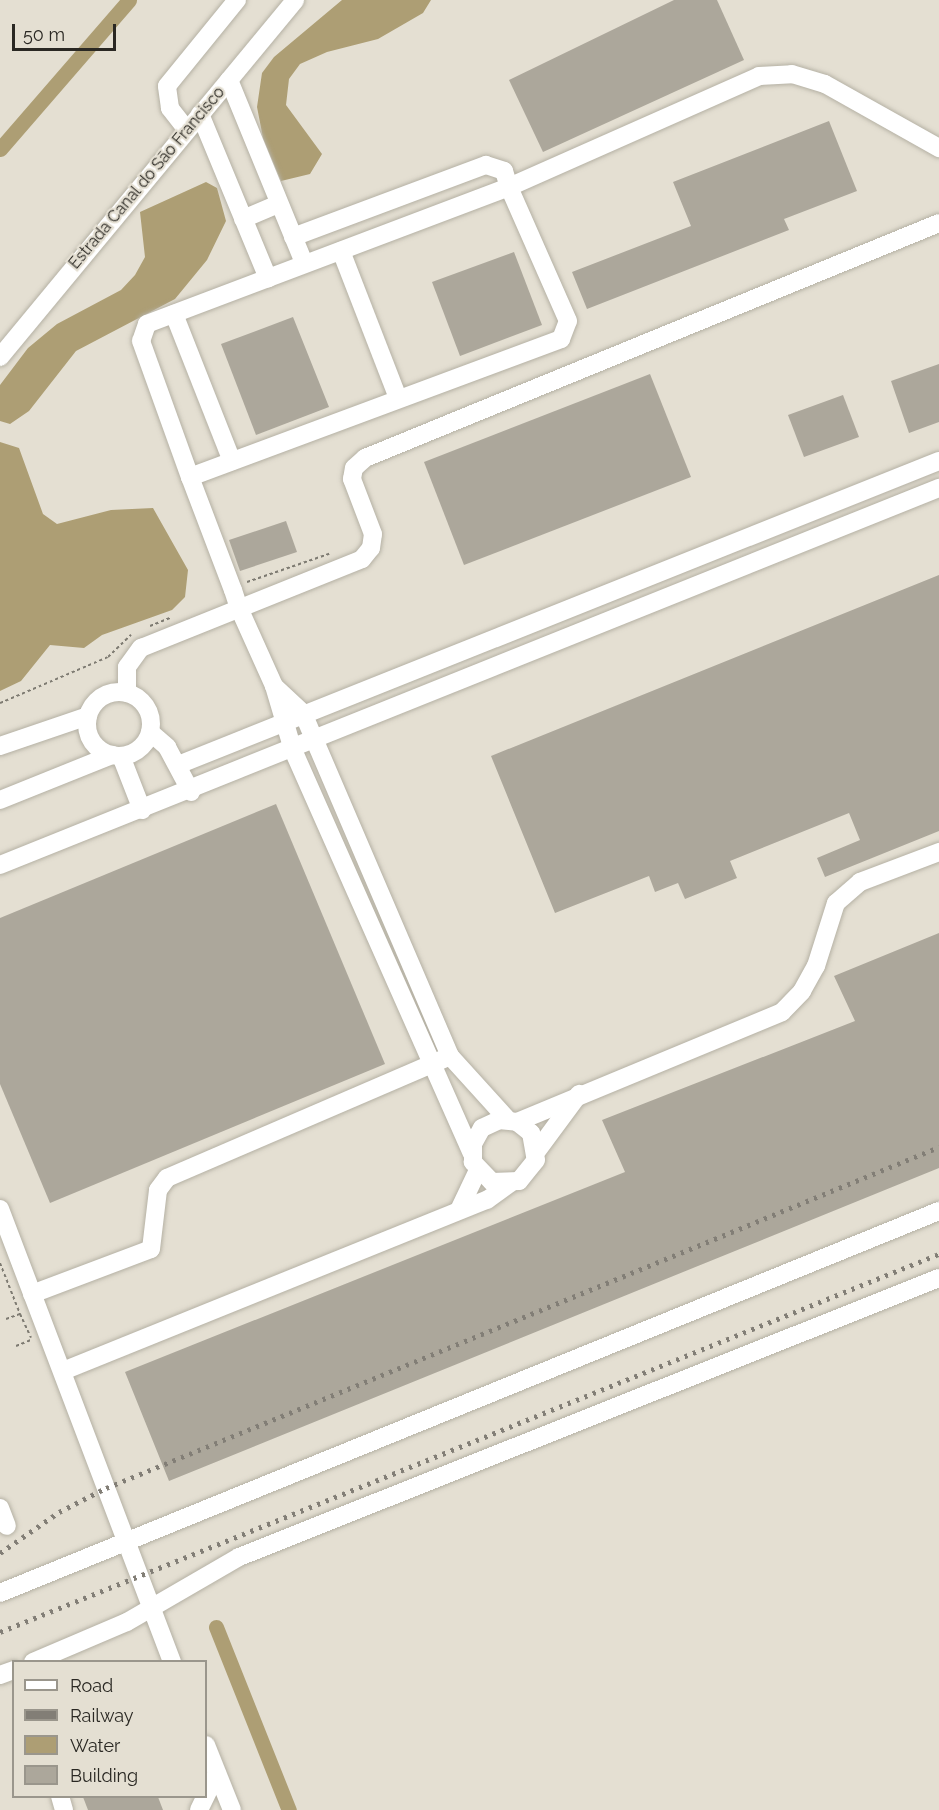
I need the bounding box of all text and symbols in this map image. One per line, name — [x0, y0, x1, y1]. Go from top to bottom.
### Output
scale bar — [15, 12, 118, 50]
text: 50 m — [23, 24, 65, 45]
street label: Estrada Canal do São Francisco — [65, 83, 229, 273]
legend — [12, 1660, 207, 1798]
text: Road — [70, 1675, 113, 1696]
text: Railway — [70, 1705, 134, 1726]
text: Water — [70, 1735, 120, 1756]
text: Building — [70, 1765, 138, 1786]

